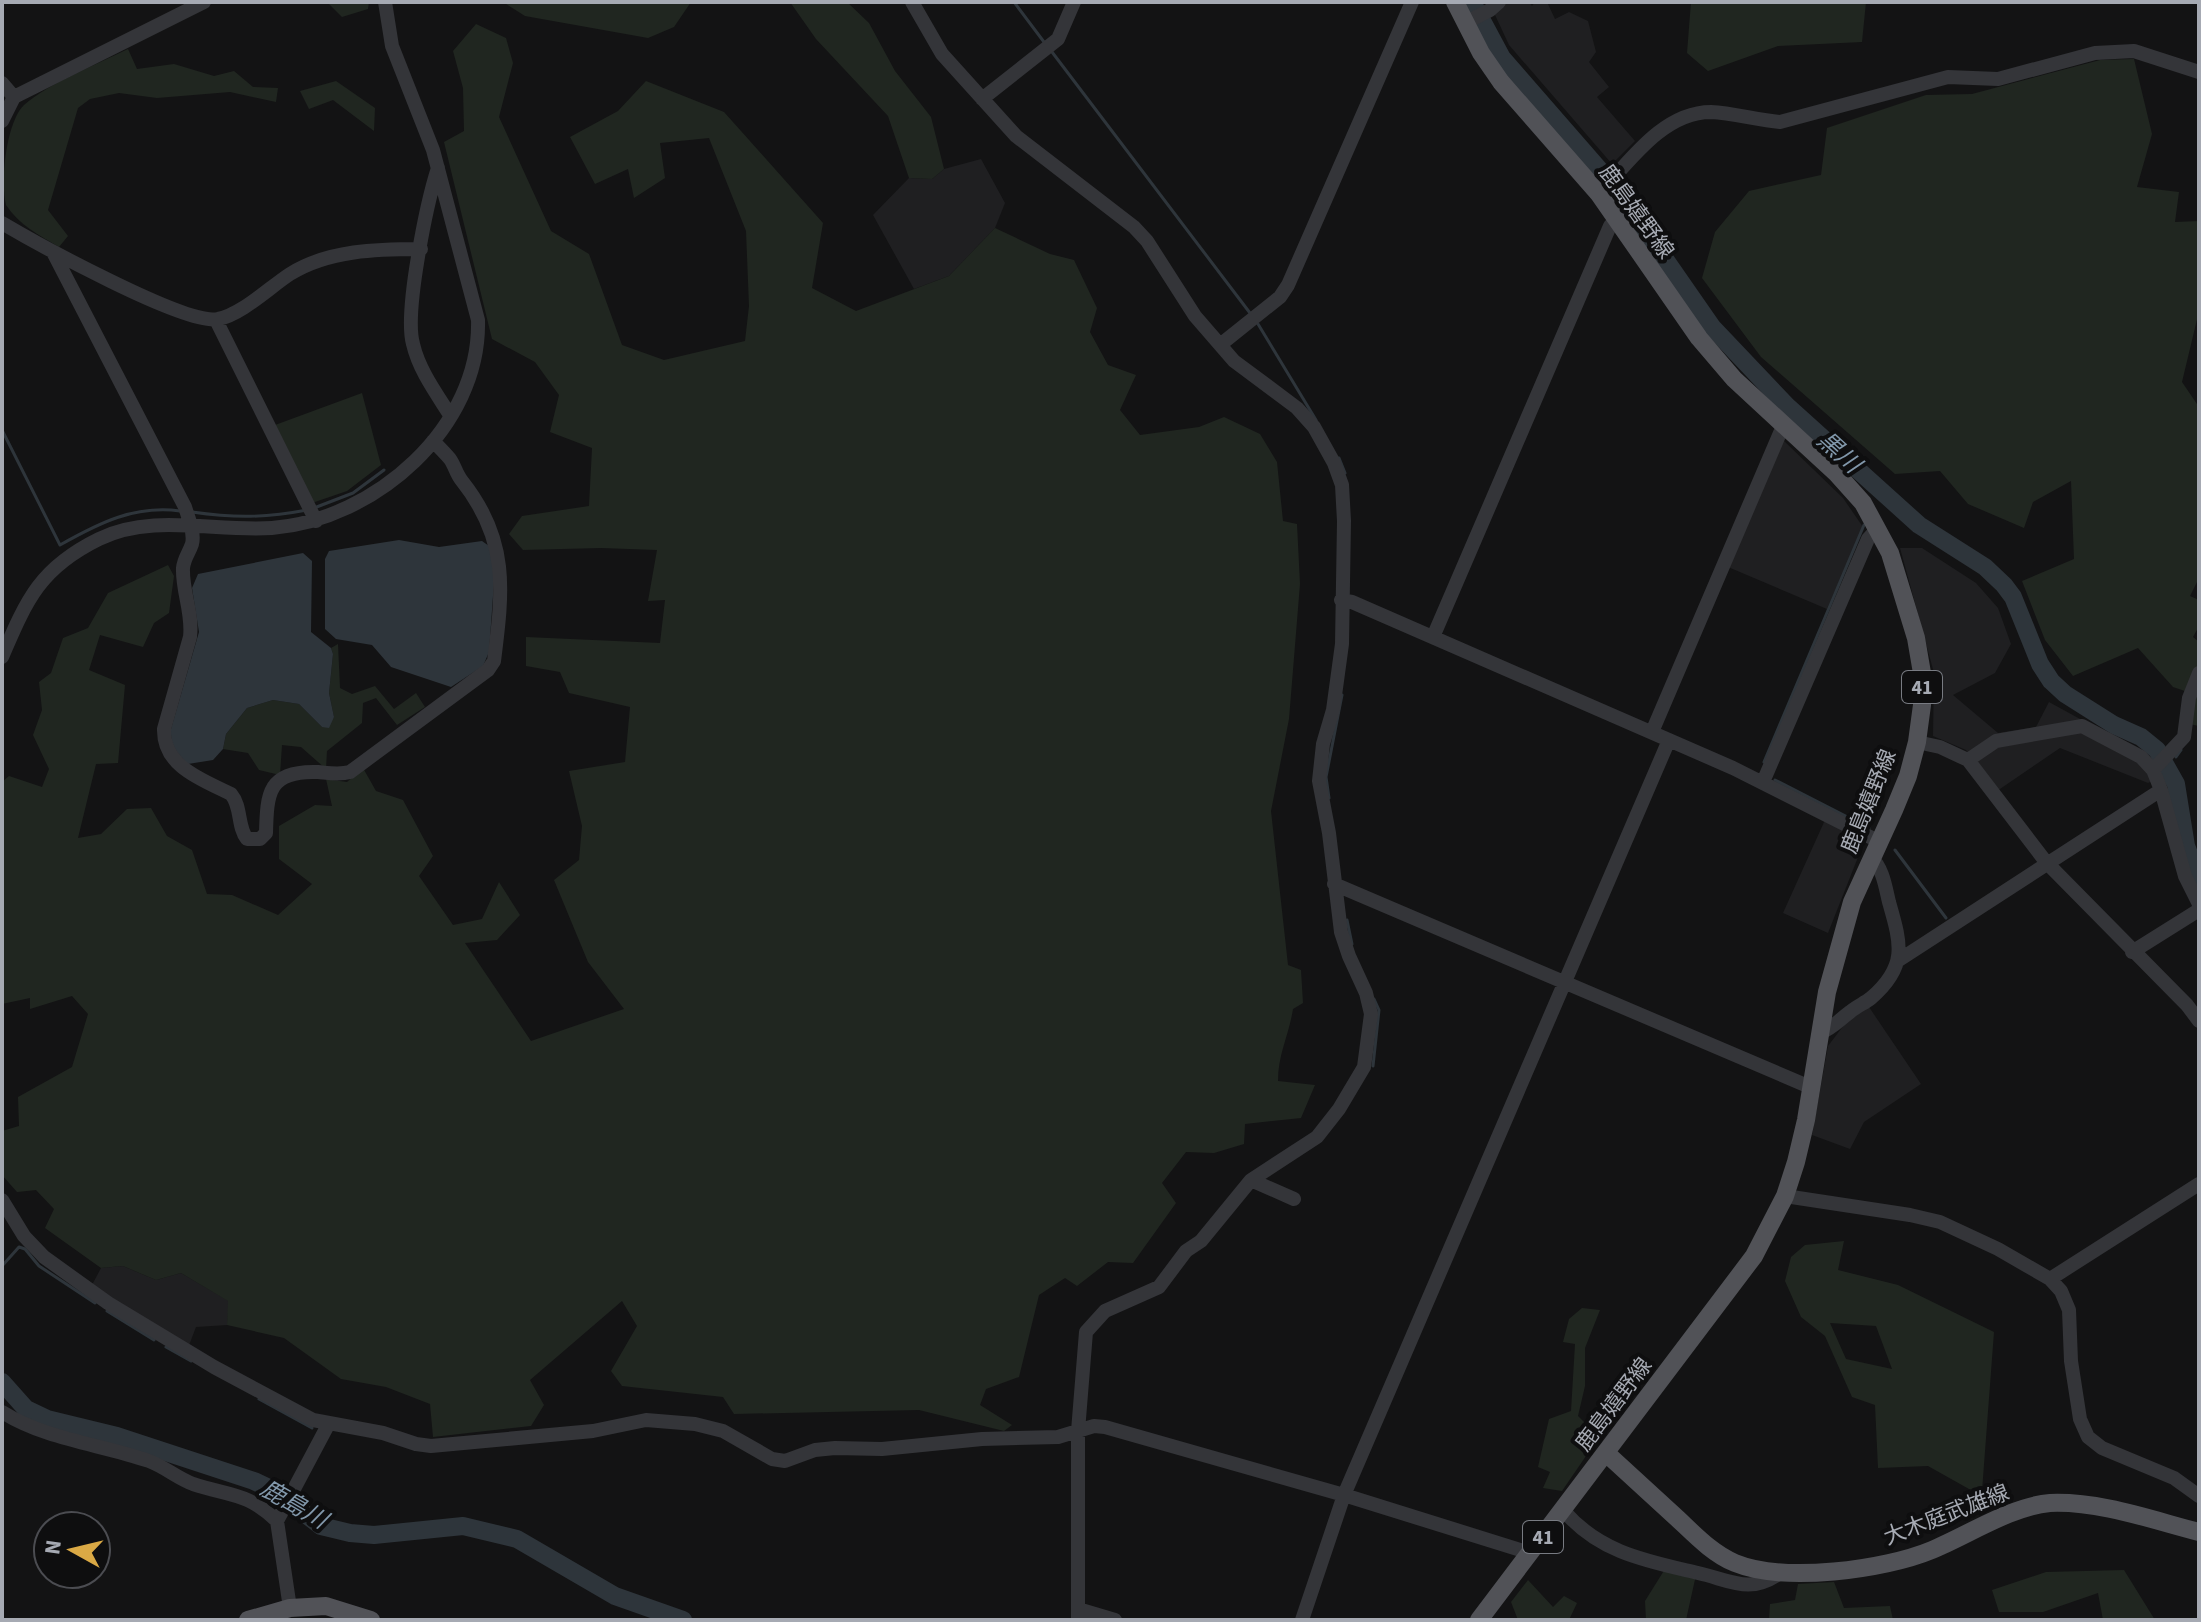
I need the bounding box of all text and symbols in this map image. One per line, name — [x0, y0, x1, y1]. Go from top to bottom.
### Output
street label: 鹿島嬉野線 — [1591, 158, 1681, 265]
water label: 黒川 — [1809, 423, 1870, 483]
road number: 41 — [1902, 671, 1942, 703]
street label: 鹿島嬉野線 — [1833, 744, 1904, 858]
street label: 鹿島嬉野線 — [1568, 1351, 1660, 1458]
water label: 鹿島川 — [254, 1471, 336, 1539]
street label: 大木庭武雄線 — [1879, 1476, 2014, 1554]
north arrow — [32, 1510, 112, 1590]
road number: 41 — [1523, 1521, 1563, 1553]
text: N — [36, 1538, 70, 1557]

